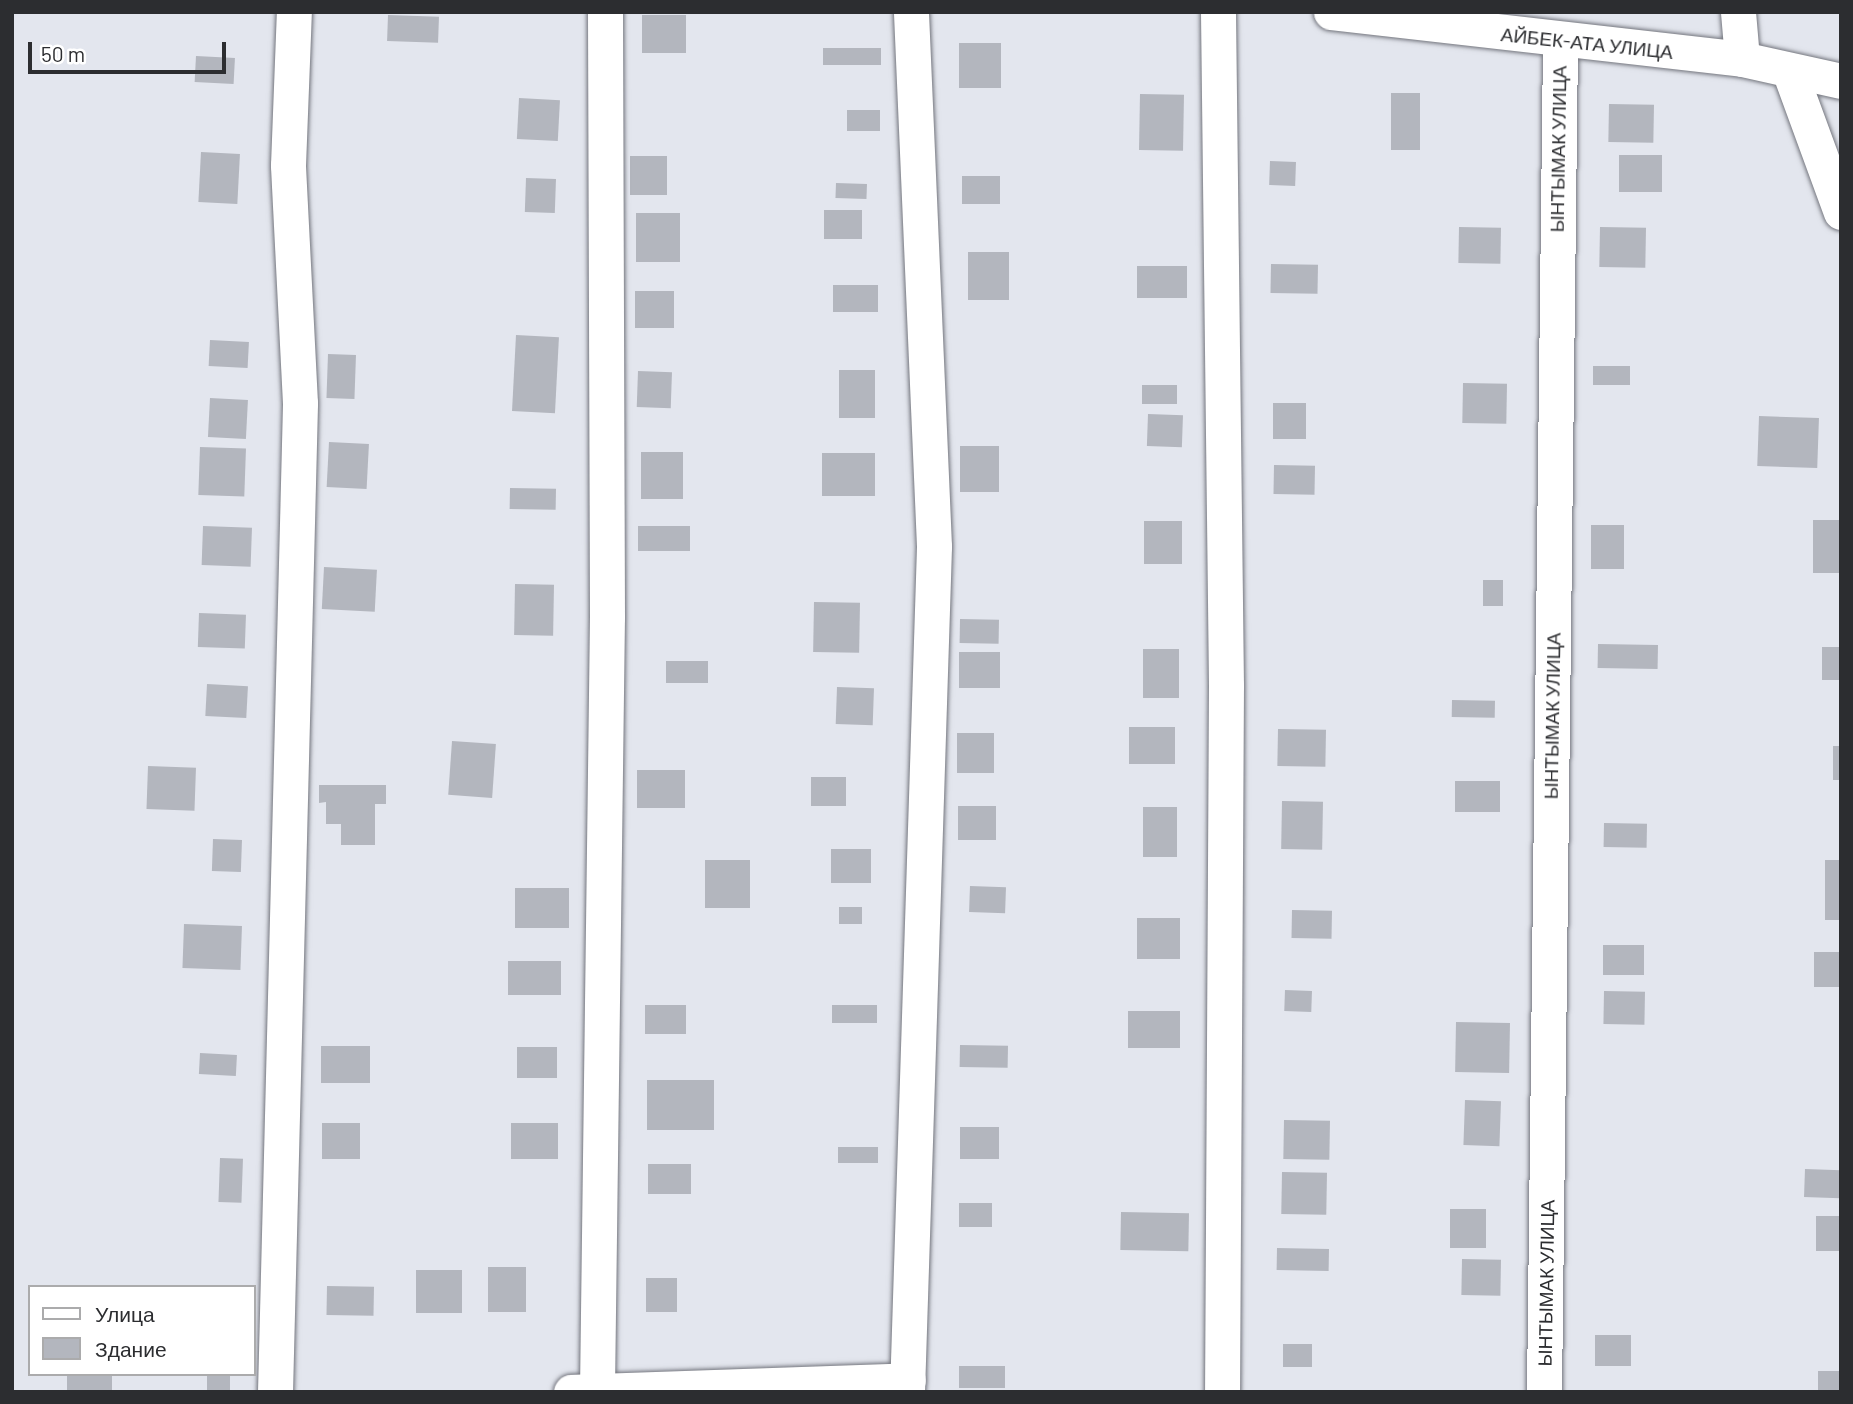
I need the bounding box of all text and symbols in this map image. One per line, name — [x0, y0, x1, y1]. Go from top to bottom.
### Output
street label: АЙБЕК-АТА УЛИЦА — [1500, 23, 1674, 63]
scale bar — [32, 28, 229, 72]
text: 50 m — [41, 41, 85, 66]
street label: ЫНТЫМАК УЛИЦА — [1545, 66, 1571, 232]
street label: ЫНТЫМАК УЛИЦА — [1539, 633, 1565, 799]
street label: ЫНТЫМАК УЛИЦА — [1533, 1200, 1559, 1366]
legend — [28, 1285, 256, 1376]
text: Улица — [95, 1301, 155, 1326]
text: Здание — [95, 1336, 167, 1361]

